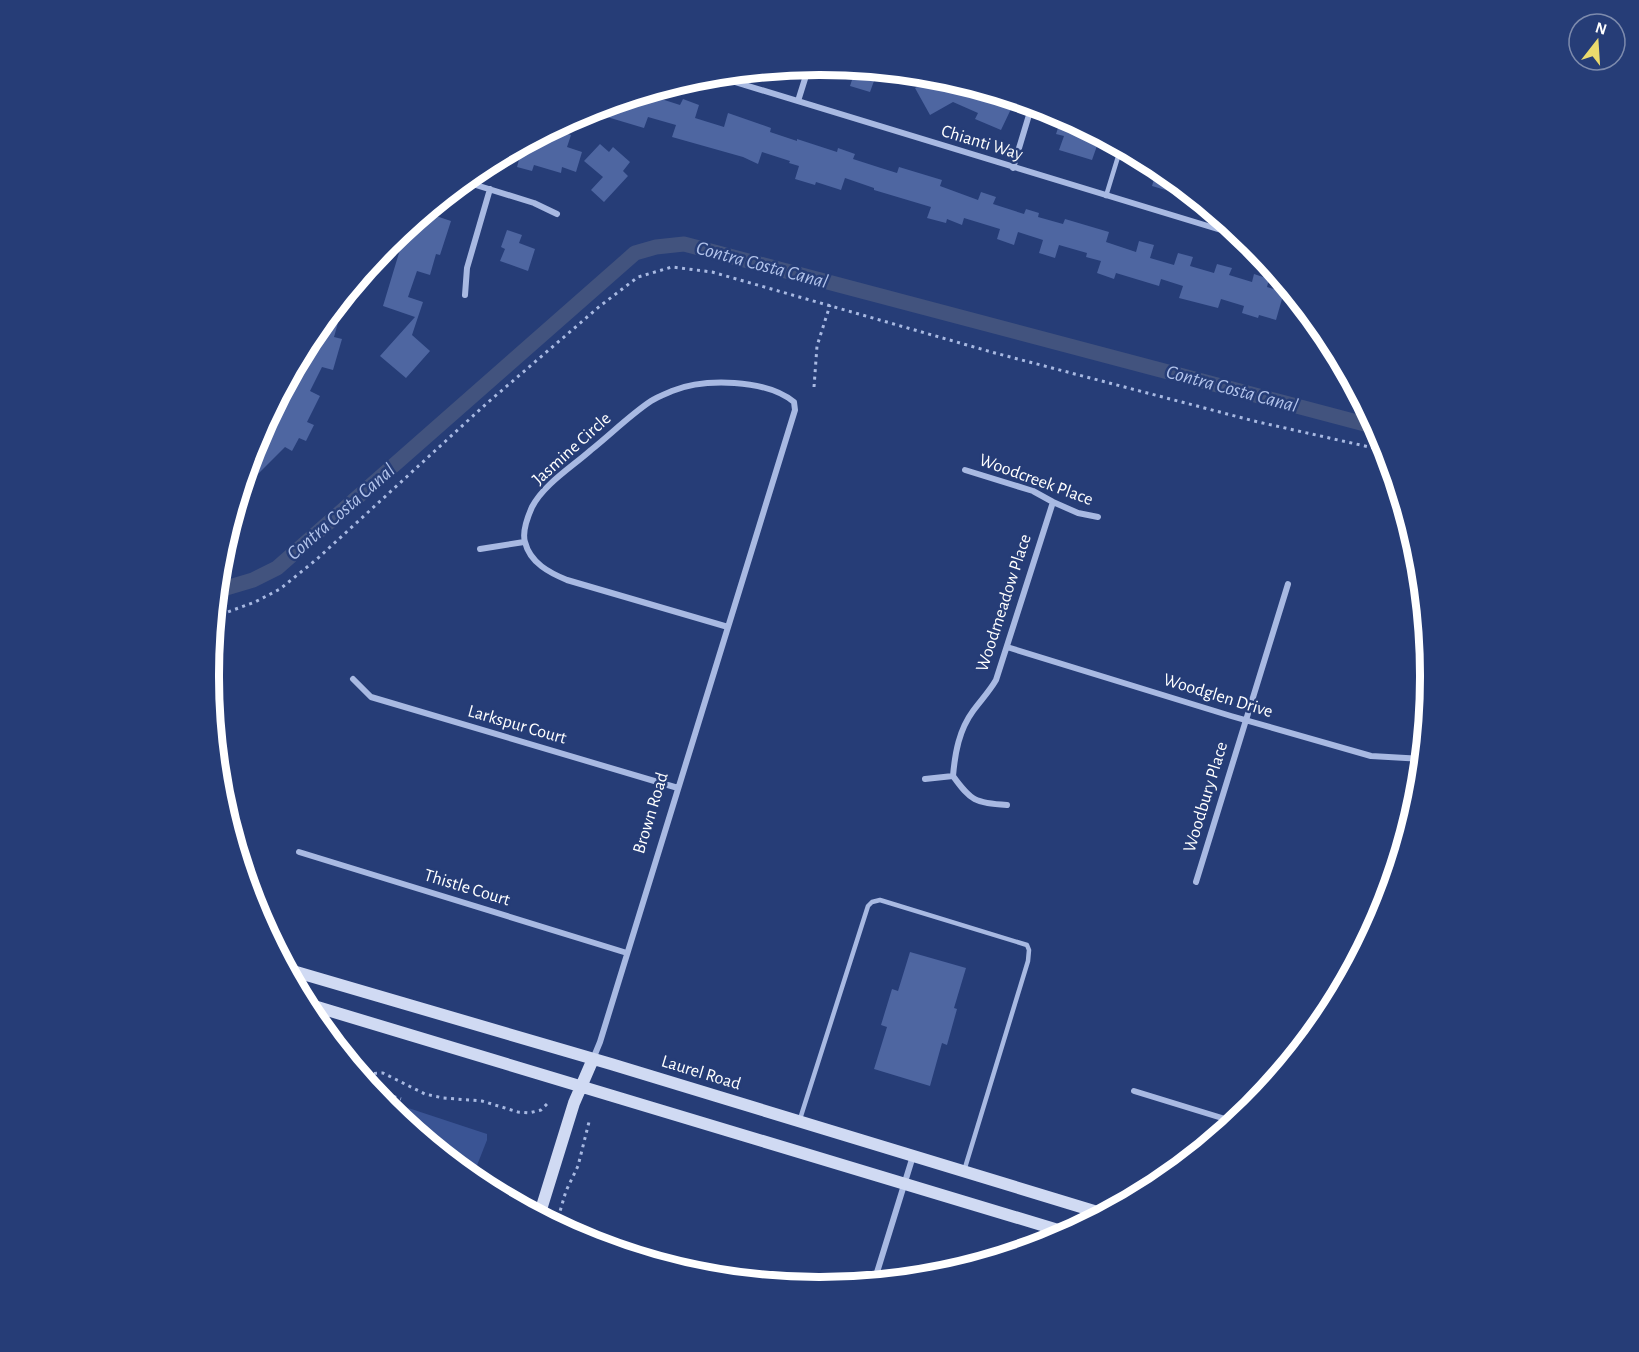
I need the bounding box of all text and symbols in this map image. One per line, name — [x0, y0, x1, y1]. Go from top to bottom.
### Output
north arrow — [1567, 12, 1627, 72]
text: N — [1593, 19, 1609, 38]
street label: Chianti Way — [939, 122, 1025, 164]
water label: Contra Costa Canal — [694, 238, 830, 292]
water label: Contra Costa Canal — [1164, 362, 1300, 416]
street label: Jasmine Circle — [529, 409, 615, 489]
street label: Woodcreek Place — [977, 451, 1095, 509]
water label: Contra Costa Canal — [283, 460, 399, 564]
street label: Woodmeadow Place — [973, 532, 1035, 674]
street label: Woodglen Drive — [1161, 671, 1275, 721]
street label: Larkspur Court — [466, 702, 569, 748]
street label: Woodbury Place — [1181, 740, 1231, 854]
street label: Brown Road — [630, 770, 672, 856]
street label: Thistle Court — [422, 866, 512, 910]
street label: Laurel Road — [659, 1052, 743, 1094]

